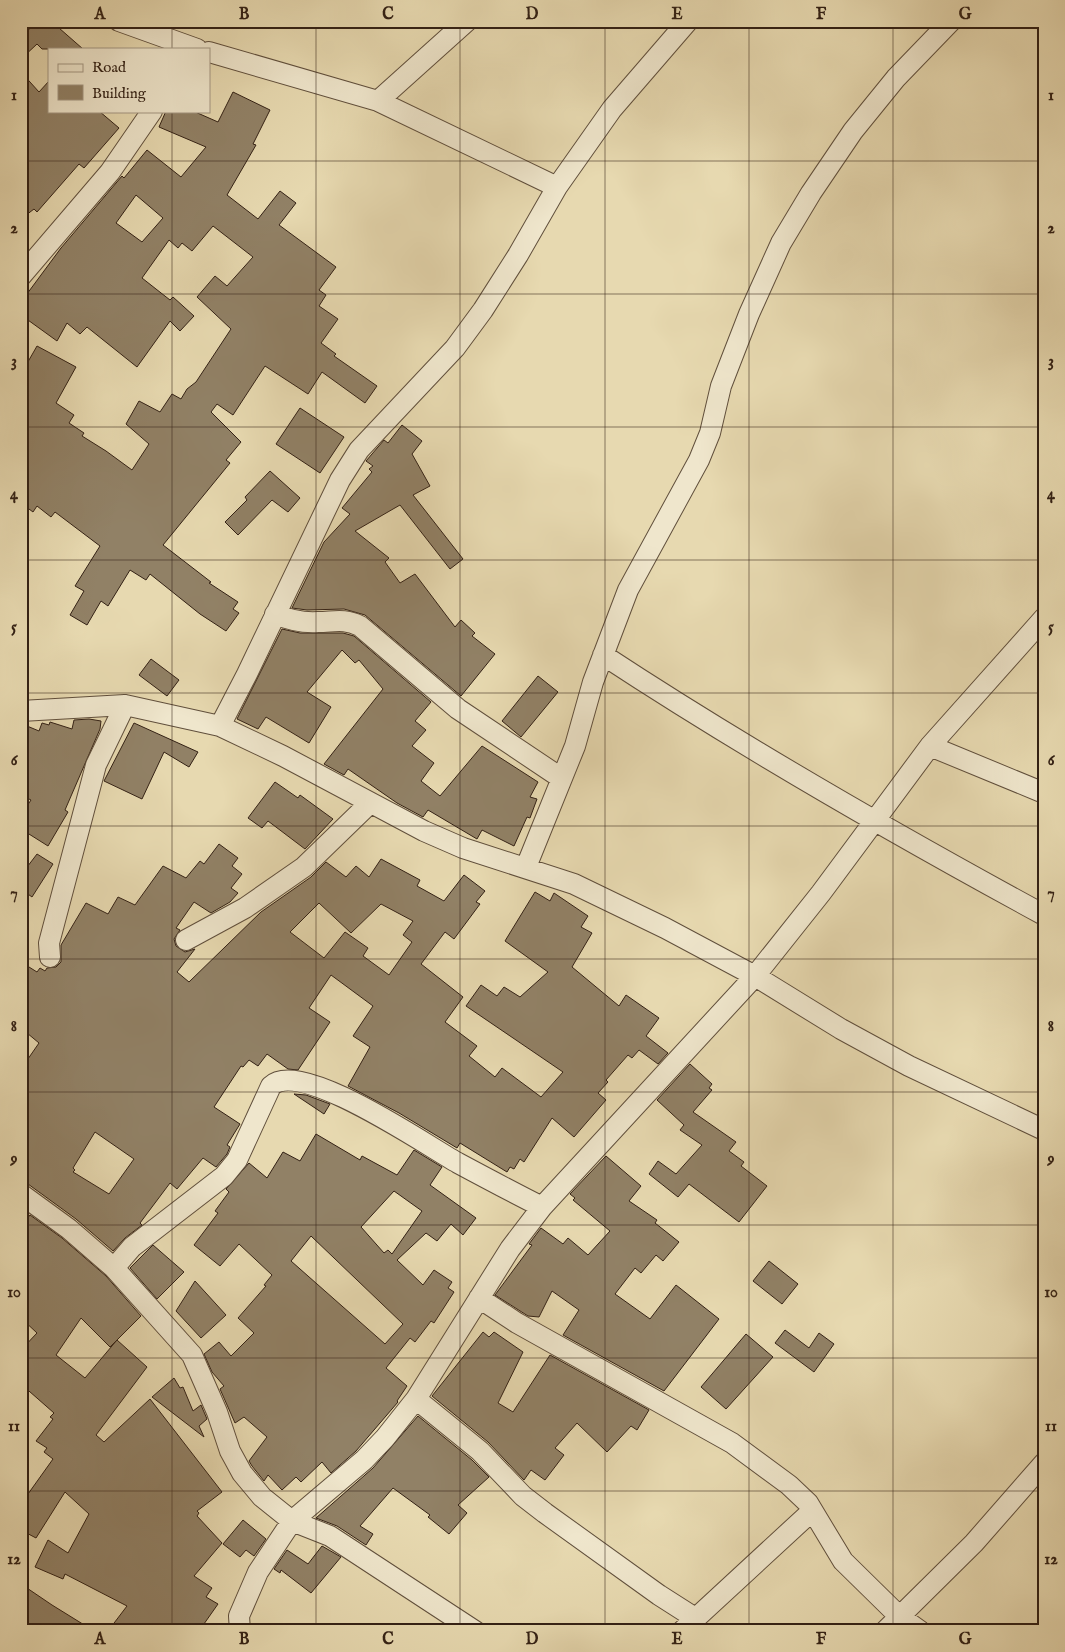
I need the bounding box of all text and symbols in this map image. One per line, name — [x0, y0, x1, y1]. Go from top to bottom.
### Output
text: A — [94, 5, 107, 25]
text: B — [239, 5, 250, 25]
text: C — [382, 5, 394, 25]
text: D — [526, 5, 539, 25]
text: E — [671, 5, 683, 25]
text: F — [816, 5, 827, 25]
text: G — [959, 5, 972, 25]
legend — [48, 48, 210, 112]
text: Road — [92, 58, 127, 77]
text: Building — [92, 84, 147, 103]
text: 1 — [11, 86, 17, 106]
text: 1 — [1048, 86, 1054, 106]
text: 2 — [10, 219, 18, 239]
text: 2 — [1047, 219, 1055, 239]
text: 3 — [11, 352, 17, 372]
text: 3 — [1048, 352, 1054, 372]
text: 4 — [10, 485, 19, 505]
text: 4 — [1047, 485, 1056, 505]
text: 5 — [11, 618, 17, 638]
text: 5 — [1048, 618, 1054, 638]
text: 6 — [11, 751, 19, 771]
text: 6 — [1048, 751, 1056, 771]
text: 7 — [10, 884, 18, 904]
text: 7 — [1047, 884, 1055, 904]
text: 8 — [11, 1017, 17, 1037]
text: 8 — [1048, 1017, 1054, 1037]
text: 9 — [10, 1150, 18, 1170]
text: 9 — [1047, 1150, 1055, 1170]
text: 10 — [7, 1283, 21, 1303]
text: 10 — [1044, 1283, 1058, 1303]
text: 11 — [8, 1417, 20, 1437]
text: 11 — [1045, 1417, 1057, 1437]
text: 12 — [7, 1550, 21, 1570]
text: 12 — [1044, 1550, 1058, 1570]
text: A — [94, 1630, 107, 1650]
text: B — [239, 1630, 250, 1650]
text: C — [382, 1630, 394, 1650]
text: D — [526, 1630, 539, 1650]
text: E — [671, 1630, 683, 1650]
text: F — [816, 1630, 827, 1650]
text: G — [959, 1630, 972, 1650]

